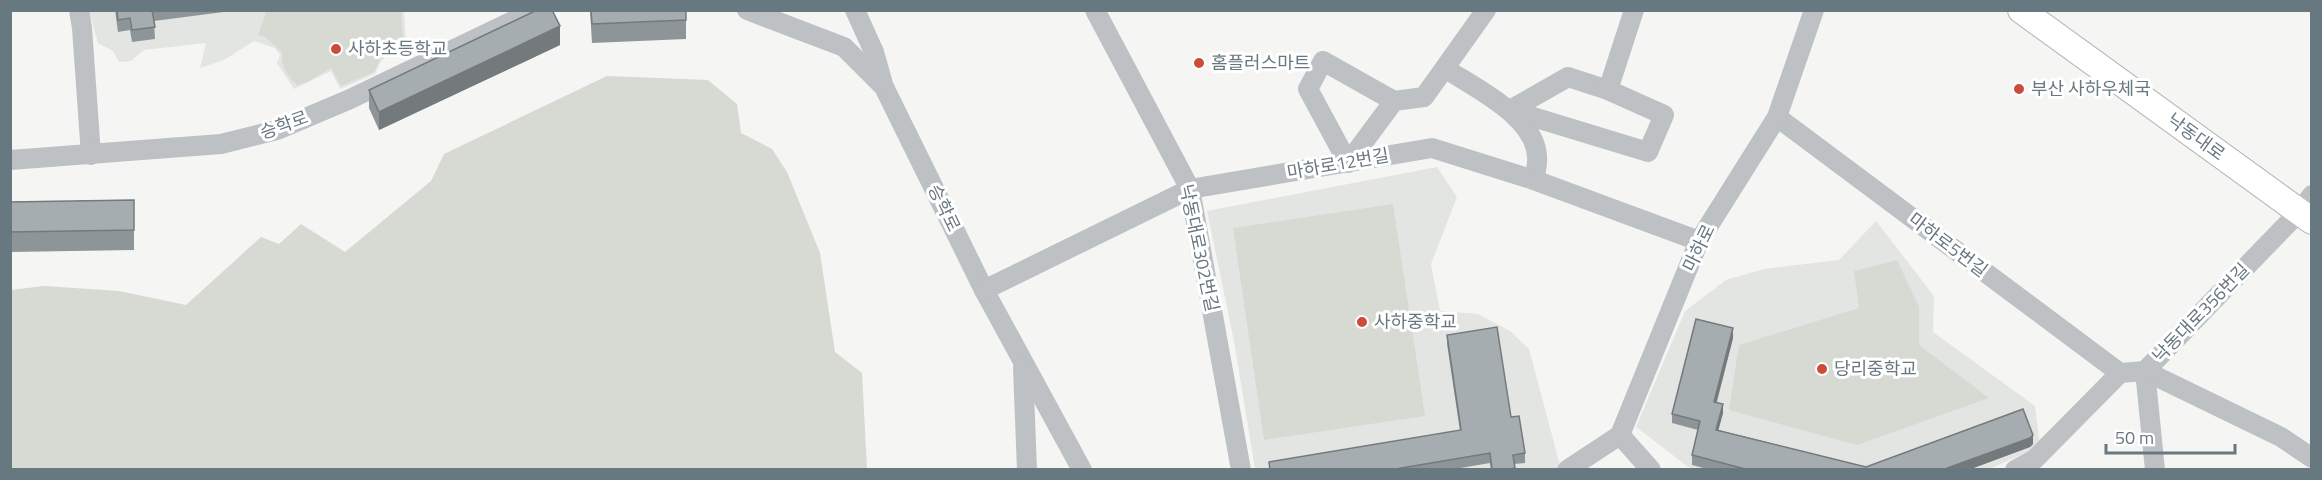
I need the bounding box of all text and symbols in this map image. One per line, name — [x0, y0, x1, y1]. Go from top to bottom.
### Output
place label: 사하초등학교 — [348, 35, 447, 62]
marker: 사하초등학교 — [329, 42, 343, 56]
place label: 홈플러스마트 — [1211, 49, 1310, 76]
marker: 홈플러스마트 — [1192, 56, 1206, 70]
place label: 부산 사하우체국 — [2031, 75, 2151, 102]
marker: 부산 사하우체국 — [2012, 82, 2026, 96]
street label: 승학로 — [256, 103, 312, 146]
street label: 낙동대로 — [2162, 106, 2231, 167]
street label: 마하로12번길 — [1285, 141, 1391, 186]
street label: 승학로 — [921, 180, 967, 236]
street label: 낙동대로302번길 — [1173, 182, 1226, 314]
street label: 마하로5번길 — [1903, 206, 1994, 283]
street label: 마하로 — [1676, 220, 1722, 276]
street label: 낙동대로356번길 — [2146, 257, 2255, 369]
place label: 사하중학교 — [1374, 308, 1457, 335]
marker: 사하중학교 — [1355, 315, 1369, 329]
place label: 당리중학교 — [1834, 355, 1917, 382]
marker: 당리중학교 — [1815, 362, 1829, 376]
scale bar — [2106, 417, 2235, 455]
text: 50 m — [2115, 424, 2154, 451]

